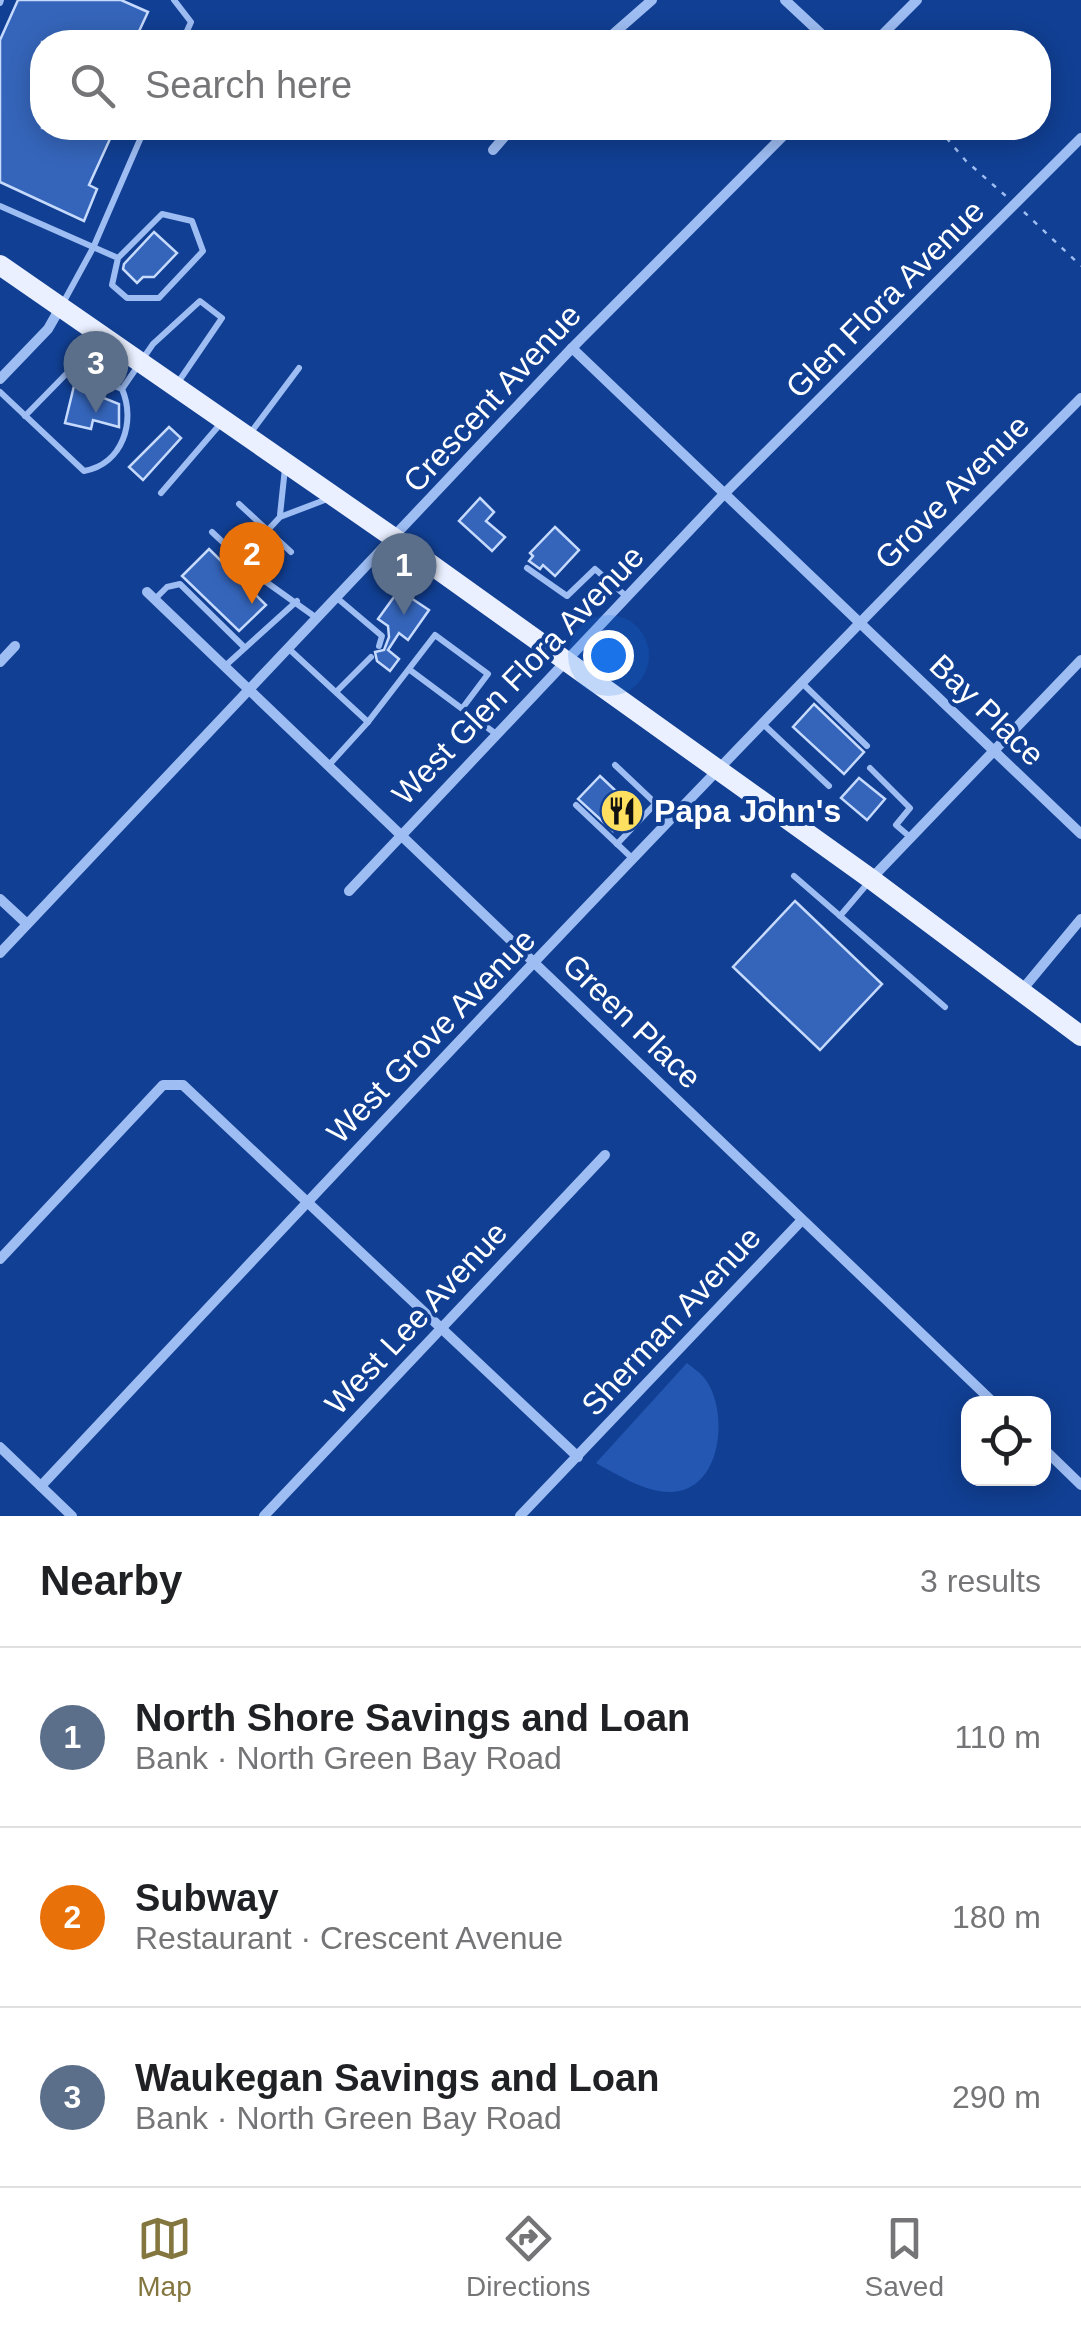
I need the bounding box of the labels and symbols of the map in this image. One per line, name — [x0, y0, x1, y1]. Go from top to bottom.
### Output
street label: Glen Flora Avenue — [779, 193, 991, 405]
street label: Crescent Avenue — [396, 297, 588, 499]
pin: 3 — [64, 330, 128, 413]
street label: Grove Avenue — [868, 408, 1036, 576]
pin: 2 — [220, 522, 284, 604]
pin: 1 — [372, 532, 436, 615]
street label: West Glen Flora Avenue — [385, 538, 651, 812]
your location — [583, 630, 634, 681]
street label: Bay Place — [923, 647, 1051, 773]
restaurant icon: Papa John's — [599, 788, 645, 834]
place label: Papa John's — [654, 793, 841, 829]
street label: West Grove Avenue — [320, 922, 542, 1150]
street label: Green Place — [556, 946, 708, 1096]
street label: West Lee Avenue — [318, 1214, 514, 1422]
street label: Sherman Avenue — [574, 1219, 768, 1423]

